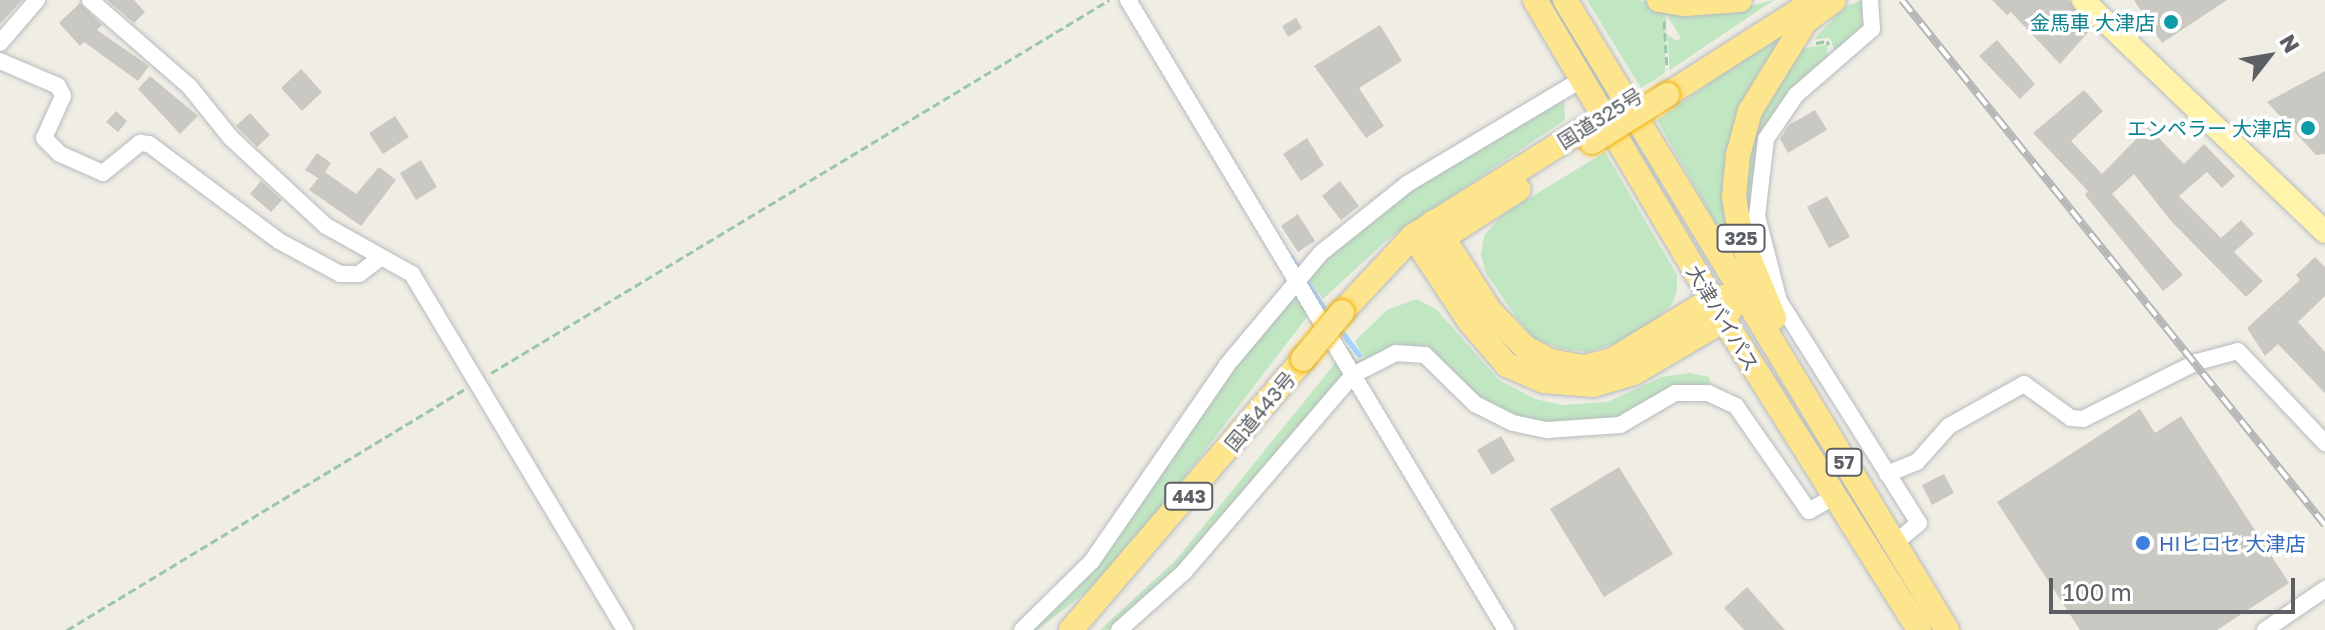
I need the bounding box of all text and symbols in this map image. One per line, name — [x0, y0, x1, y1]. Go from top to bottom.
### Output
place label: 金馬車 大津店 — [2030, 10, 2155, 34]
marker: 金馬車 大津店 — [2162, 13, 2180, 31]
north arrow — [2229, 16, 2309, 96]
text: N — [2274, 29, 2306, 57]
street label: 国道325号 — [1553, 83, 1647, 153]
place label: エンペラー 大津店 — [2127, 116, 2292, 140]
marker: エンペラー 大津店 — [2299, 119, 2317, 137]
road number: 325 — [1715, 224, 1767, 252]
street label: 大津バイパス — [1682, 260, 1764, 376]
street label: 国道443号 — [1220, 366, 1300, 456]
road number: 57 — [1824, 448, 1864, 476]
road number: 443 — [1163, 482, 1215, 510]
place label: HIヒロセ 大津店 — [2159, 531, 2305, 555]
marker: HIヒロセ 大津店 — [2134, 534, 2152, 552]
scale bar — [2053, 562, 2299, 612]
text: 100 m — [2063, 577, 2132, 606]

